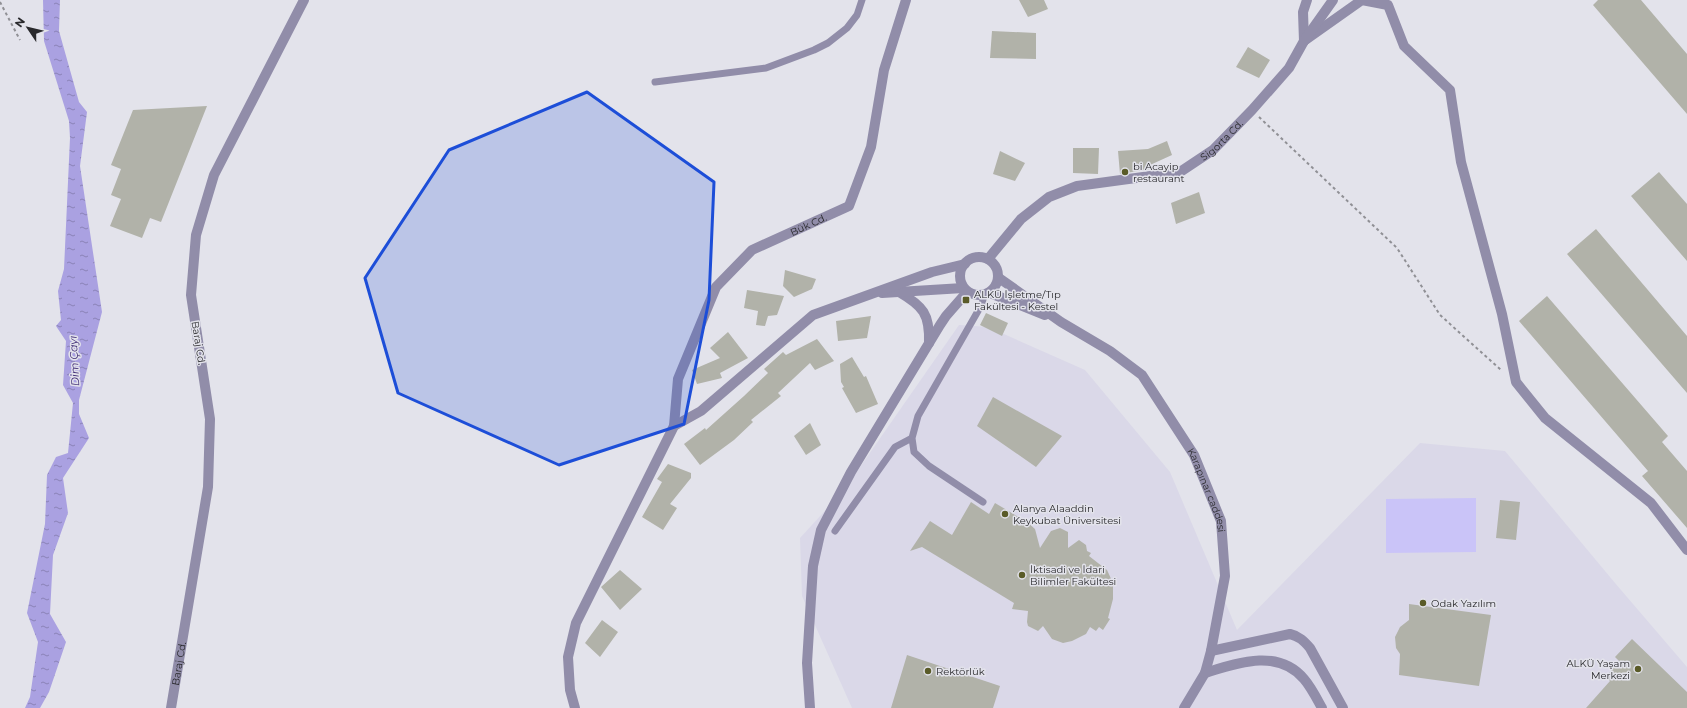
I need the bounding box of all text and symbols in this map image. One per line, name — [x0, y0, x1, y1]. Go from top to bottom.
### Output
north arrow — [8, 8, 48, 48]
text: N — [12, 15, 28, 30]
street label: Sigorta Cd. — [1198, 117, 1246, 164]
place label: bi Acayip restaurant — [1133, 160, 1185, 185]
marker: bi Acayip restaurant — [1120, 167, 1130, 177]
street label: Bük Cd. — [788, 211, 829, 239]
place label: ALKÜ İşletme/Tıp Fakültesi - Kestel — [974, 288, 1061, 313]
marker: ALKÜ İşletme/Tıp Fakültesi - Kestel — [961, 295, 971, 305]
street label: Baraj Cd. — [189, 320, 208, 366]
water label: Dim Çayı — [66, 335, 82, 387]
street label: Karapınar caddesi — [1184, 446, 1228, 533]
place label: Alanya Alaaddin Keykubat Üniversitesi — [1013, 502, 1121, 527]
marker: Alanya Alaaddin Keykubat Üniversitesi — [1000, 509, 1010, 519]
place label: İktisadi ve İdari Bilimler Fakültesi — [1030, 563, 1116, 588]
marker: İktisadi ve İdari Bilimler Fakültesi — [1017, 570, 1027, 580]
place label: Odak Yazılım — [1431, 597, 1496, 610]
marker: Odak Yazılım — [1418, 598, 1428, 608]
street label: Baraj Cd. — [169, 641, 189, 687]
place label: ALKÜ Yaşam Merkezi — [1566, 657, 1630, 682]
marker: ALKÜ Yaşam Merkezi — [1633, 664, 1643, 674]
place label: Rektörlük — [936, 665, 985, 678]
marker: Rektörlük — [923, 666, 933, 676]

